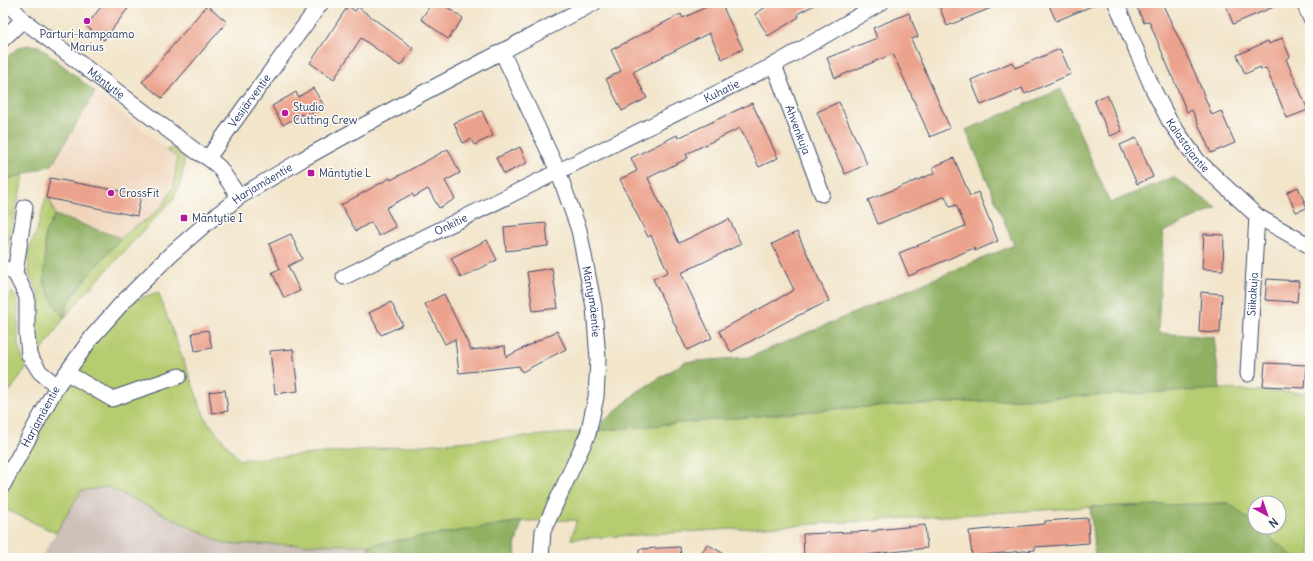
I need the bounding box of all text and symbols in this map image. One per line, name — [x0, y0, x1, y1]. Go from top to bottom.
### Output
marker: Parturi-kampaamo Marius — [82, 16, 92, 26]
place label: Parturi-kampaamo Marius — [40, 27, 134, 54]
street label: Mäntytie — [85, 64, 128, 102]
street label: Vesijärventie — [225, 71, 274, 130]
street label: Kuhatie — [702, 76, 742, 105]
place label: Studio Cutting Crew — [293, 100, 358, 127]
street label: Ahvenkuja — [782, 103, 814, 156]
marker: Studio Cutting Crew — [280, 108, 290, 118]
street label: Kalastajantie — [1163, 116, 1212, 175]
street label: Harjamäentie — [229, 160, 295, 207]
place label: Mäntytie L — [319, 166, 371, 180]
marker: Mäntytie L — [306, 168, 316, 178]
place label: CrossFit — [119, 186, 159, 200]
marker: CrossFit — [106, 188, 116, 198]
street label: Onkitie — [432, 210, 470, 238]
place label: Mäntytie I — [192, 211, 243, 225]
marker: Mäntytie I — [179, 213, 189, 223]
street label: Mäntymäentie — [579, 265, 603, 338]
street label: Siikakuja — [1244, 272, 1261, 316]
street label: Harjamäentie — [18, 383, 63, 450]
north arrow — [1247, 495, 1287, 535]
text: N — [1266, 515, 1281, 530]

